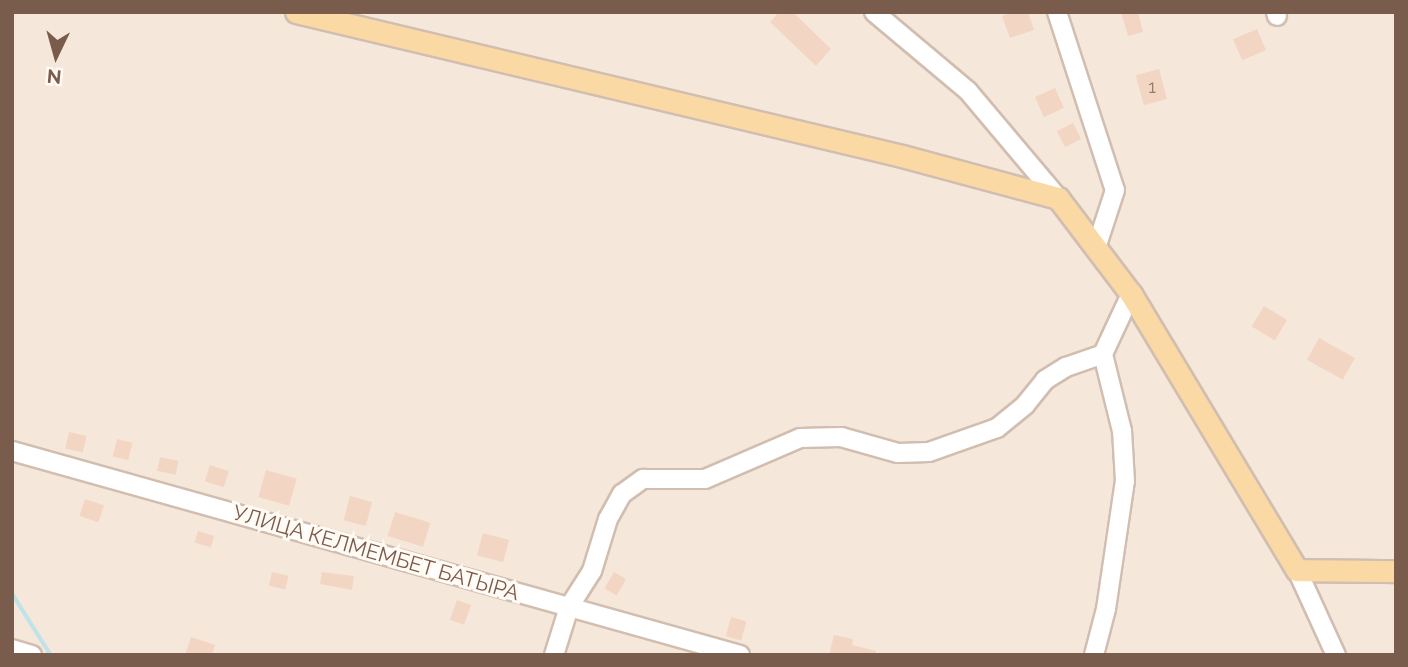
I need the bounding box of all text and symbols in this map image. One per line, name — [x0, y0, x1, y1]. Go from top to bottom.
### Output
north arrow — [21, 21, 91, 91]
text: N — [46, 65, 62, 89]
house number: 1 — [1148, 76, 1156, 98]
street label: УЛИЦА КЕЛМЕМБЕТ БАТЫРА — [229, 500, 523, 606]

